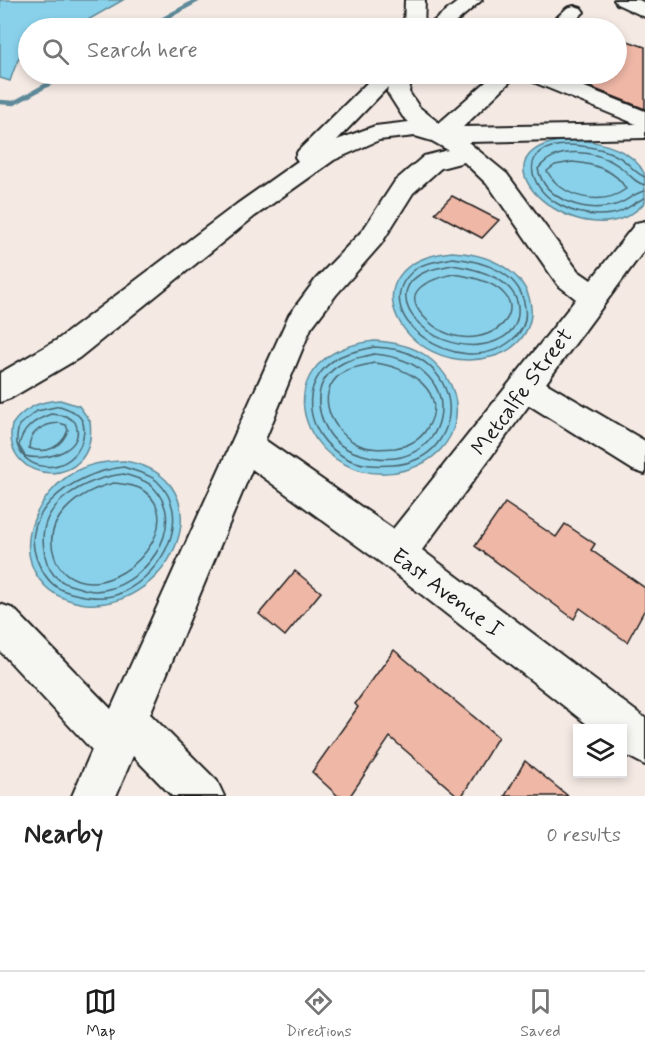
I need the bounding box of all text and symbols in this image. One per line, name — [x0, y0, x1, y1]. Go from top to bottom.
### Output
search box — [18, 18, 627, 84]
icon: search — [39, 35, 72, 68]
text: Search here — [87, 37, 198, 65]
street label: Metcalfe Street — [466, 323, 580, 462]
street label: East Avenue I — [386, 543, 508, 645]
map controls — [573, 724, 627, 778]
button: layers — [573, 724, 627, 778]
text: Nearby — [24, 818, 103, 852]
text: 0 results — [547, 822, 621, 849]
tab: Map — [84, 985, 117, 1042]
tab: Directions — [286, 985, 352, 1042]
tab: Saved — [520, 985, 561, 1042]

